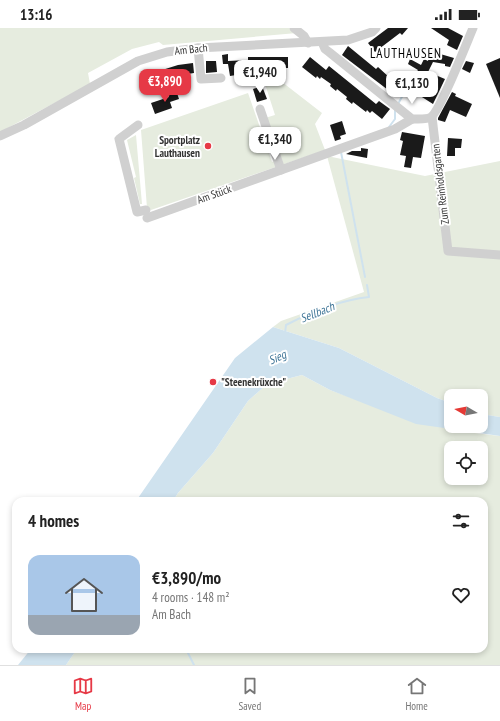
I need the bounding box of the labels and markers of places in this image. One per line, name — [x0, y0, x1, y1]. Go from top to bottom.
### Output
pin: €1,940 — [227, 60, 293, 94]
pin: €3,890 — [132, 69, 198, 103]
pin: €1,130 — [379, 71, 445, 105]
pin: €1,340 — [242, 127, 308, 161]
place label: Sportplatz Lauthausen — [155, 133, 200, 160]
marker: Sportplatz Lauthausen — [203, 141, 213, 151]
place label: "Steenekrüxche" — [221, 375, 286, 389]
marker: "Steenekrüxche" — [208, 377, 218, 387]

